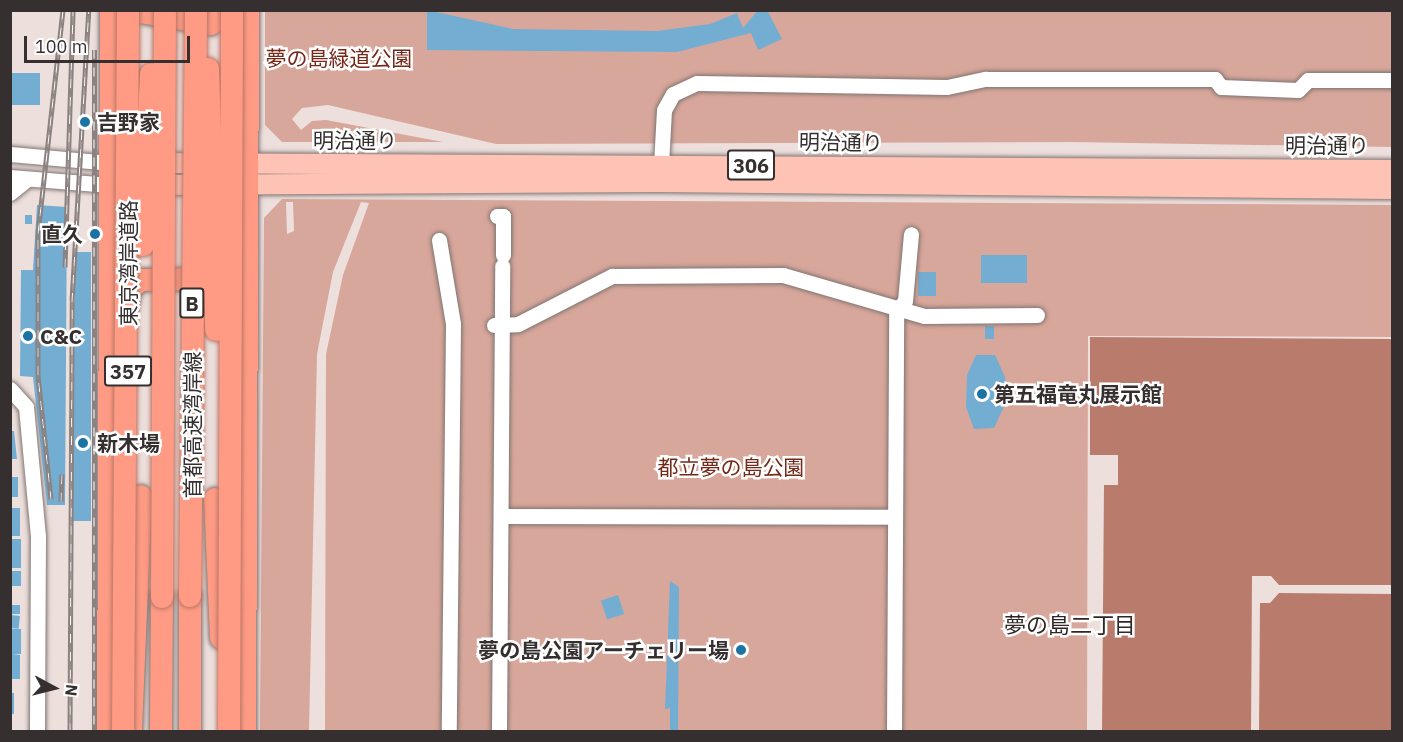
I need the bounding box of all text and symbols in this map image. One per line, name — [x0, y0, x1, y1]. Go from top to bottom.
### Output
scale bar — [27, 24, 194, 62]
text: 100 m — [35, 35, 87, 58]
park label: 夢の島緑道公園 — [266, 45, 412, 71]
place label: 吉野家 — [97, 109, 160, 135]
marker: 吉野家 — [78, 115, 92, 129]
street label: 明治通り — [313, 127, 397, 153]
street label: 明治通り — [799, 129, 883, 155]
street label: 明治通り — [1285, 132, 1369, 158]
road number: 306 — [727, 148, 775, 182]
street label: 東京湾岸道路 — [115, 200, 141, 326]
place label: 直久 — [41, 221, 83, 247]
marker: 直久 — [88, 227, 102, 241]
road number: B — [178, 286, 206, 320]
place label: C&C — [40, 323, 82, 349]
marker: C&C — [21, 329, 35, 343]
street label: 首都高速湾岸線 — [179, 352, 205, 498]
road number: 357 — [104, 354, 152, 388]
place label: 第五福竜丸展示館 — [994, 381, 1162, 407]
marker: 第五福竜丸展示館 — [975, 387, 989, 401]
place label: 新木場 — [97, 430, 160, 456]
marker: 新木場 — [74, 434, 92, 452]
park label: 都立夢の島公園 — [658, 454, 804, 480]
district label: 夢の島二丁目 — [1004, 612, 1136, 638]
place label: 夢の島公園アーチェリー場 — [478, 637, 729, 663]
marker: 夢の島公園アーチェリー場 — [734, 643, 748, 657]
north arrow — [24, 658, 84, 718]
text: N — [61, 683, 82, 697]

